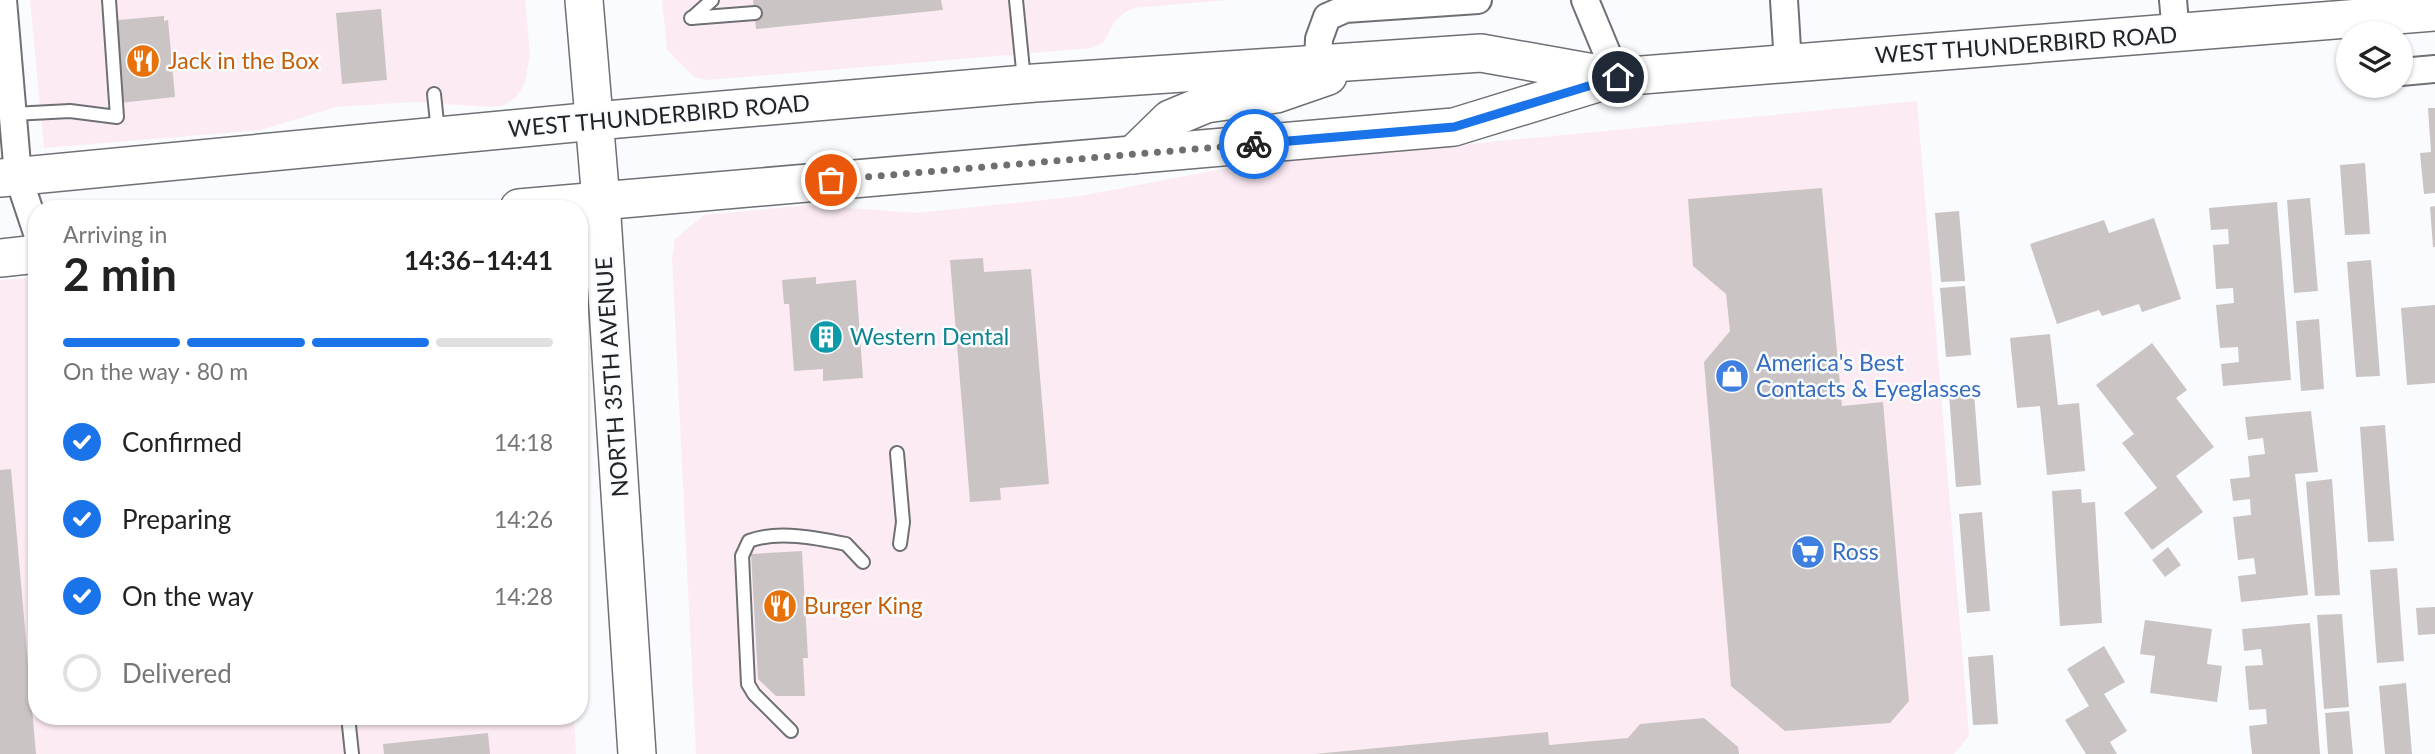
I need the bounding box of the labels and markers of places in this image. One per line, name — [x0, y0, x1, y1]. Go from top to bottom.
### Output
restaurant icon: Jack in the Box — [124, 42, 162, 80]
place label: Jack in the Box — [168, 46, 320, 74]
pin — [1588, 47, 1648, 107]
pin — [801, 150, 861, 210]
building icon: Western Dental — [807, 318, 845, 356]
place label: Western Dental — [850, 322, 1009, 350]
place label: America's Best Contacts & Eyeglasses — [1756, 348, 1981, 402]
shop icon: America's Best Contacts & Eyeglasses — [1713, 357, 1751, 395]
supermarket icon: Ross — [1789, 533, 1827, 571]
place label: Ross — [1832, 537, 1879, 565]
restaurant icon: Burger King — [761, 587, 799, 625]
place label: Burger King — [804, 591, 923, 619]

